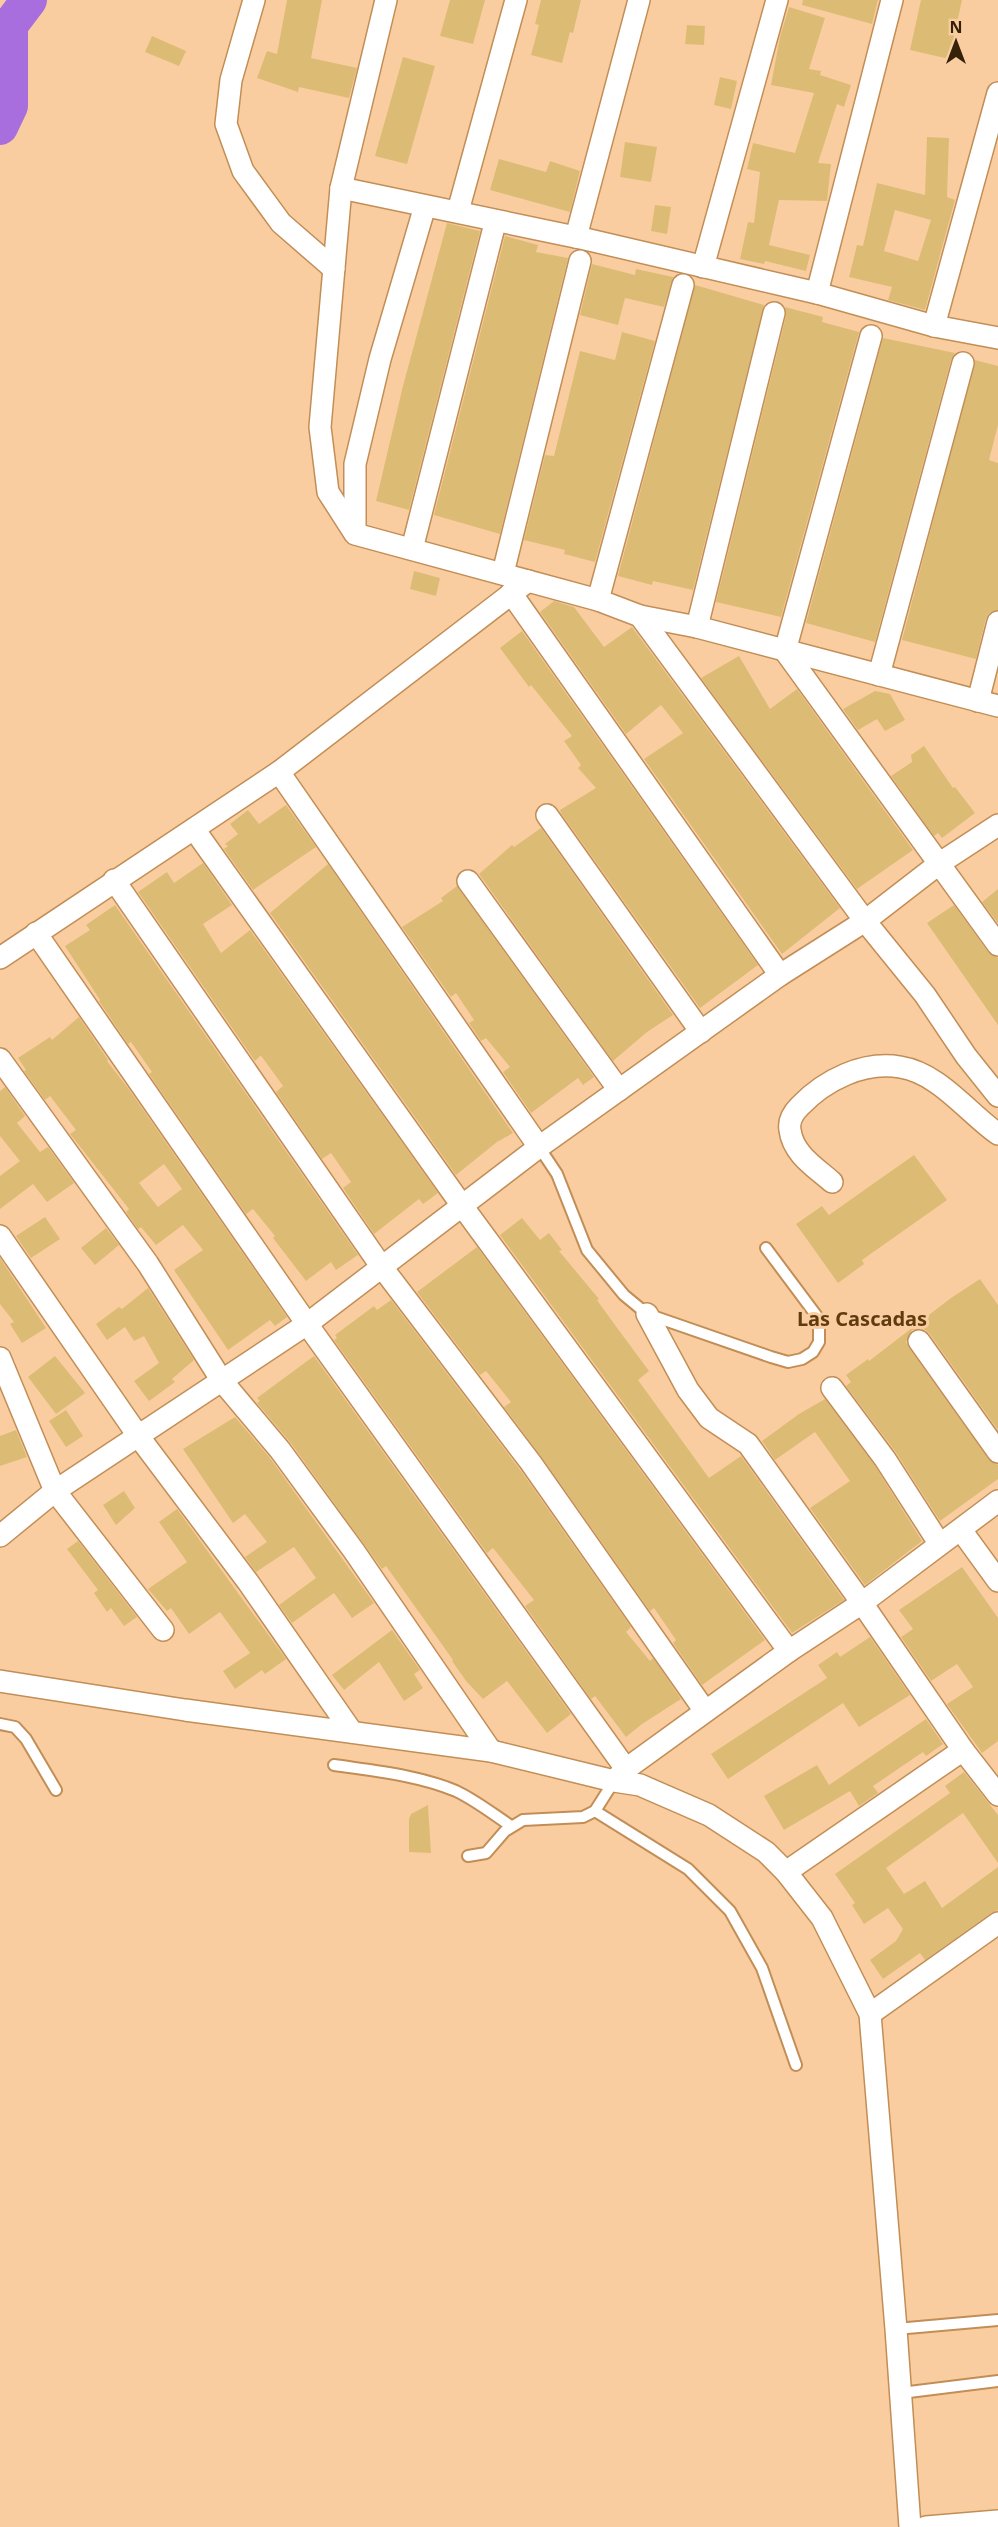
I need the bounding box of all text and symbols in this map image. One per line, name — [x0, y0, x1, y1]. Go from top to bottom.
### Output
north arrow — [926, 12, 986, 72]
text: N — [949, 16, 963, 38]
district label: Las Cascadas — [797, 1305, 927, 1332]

